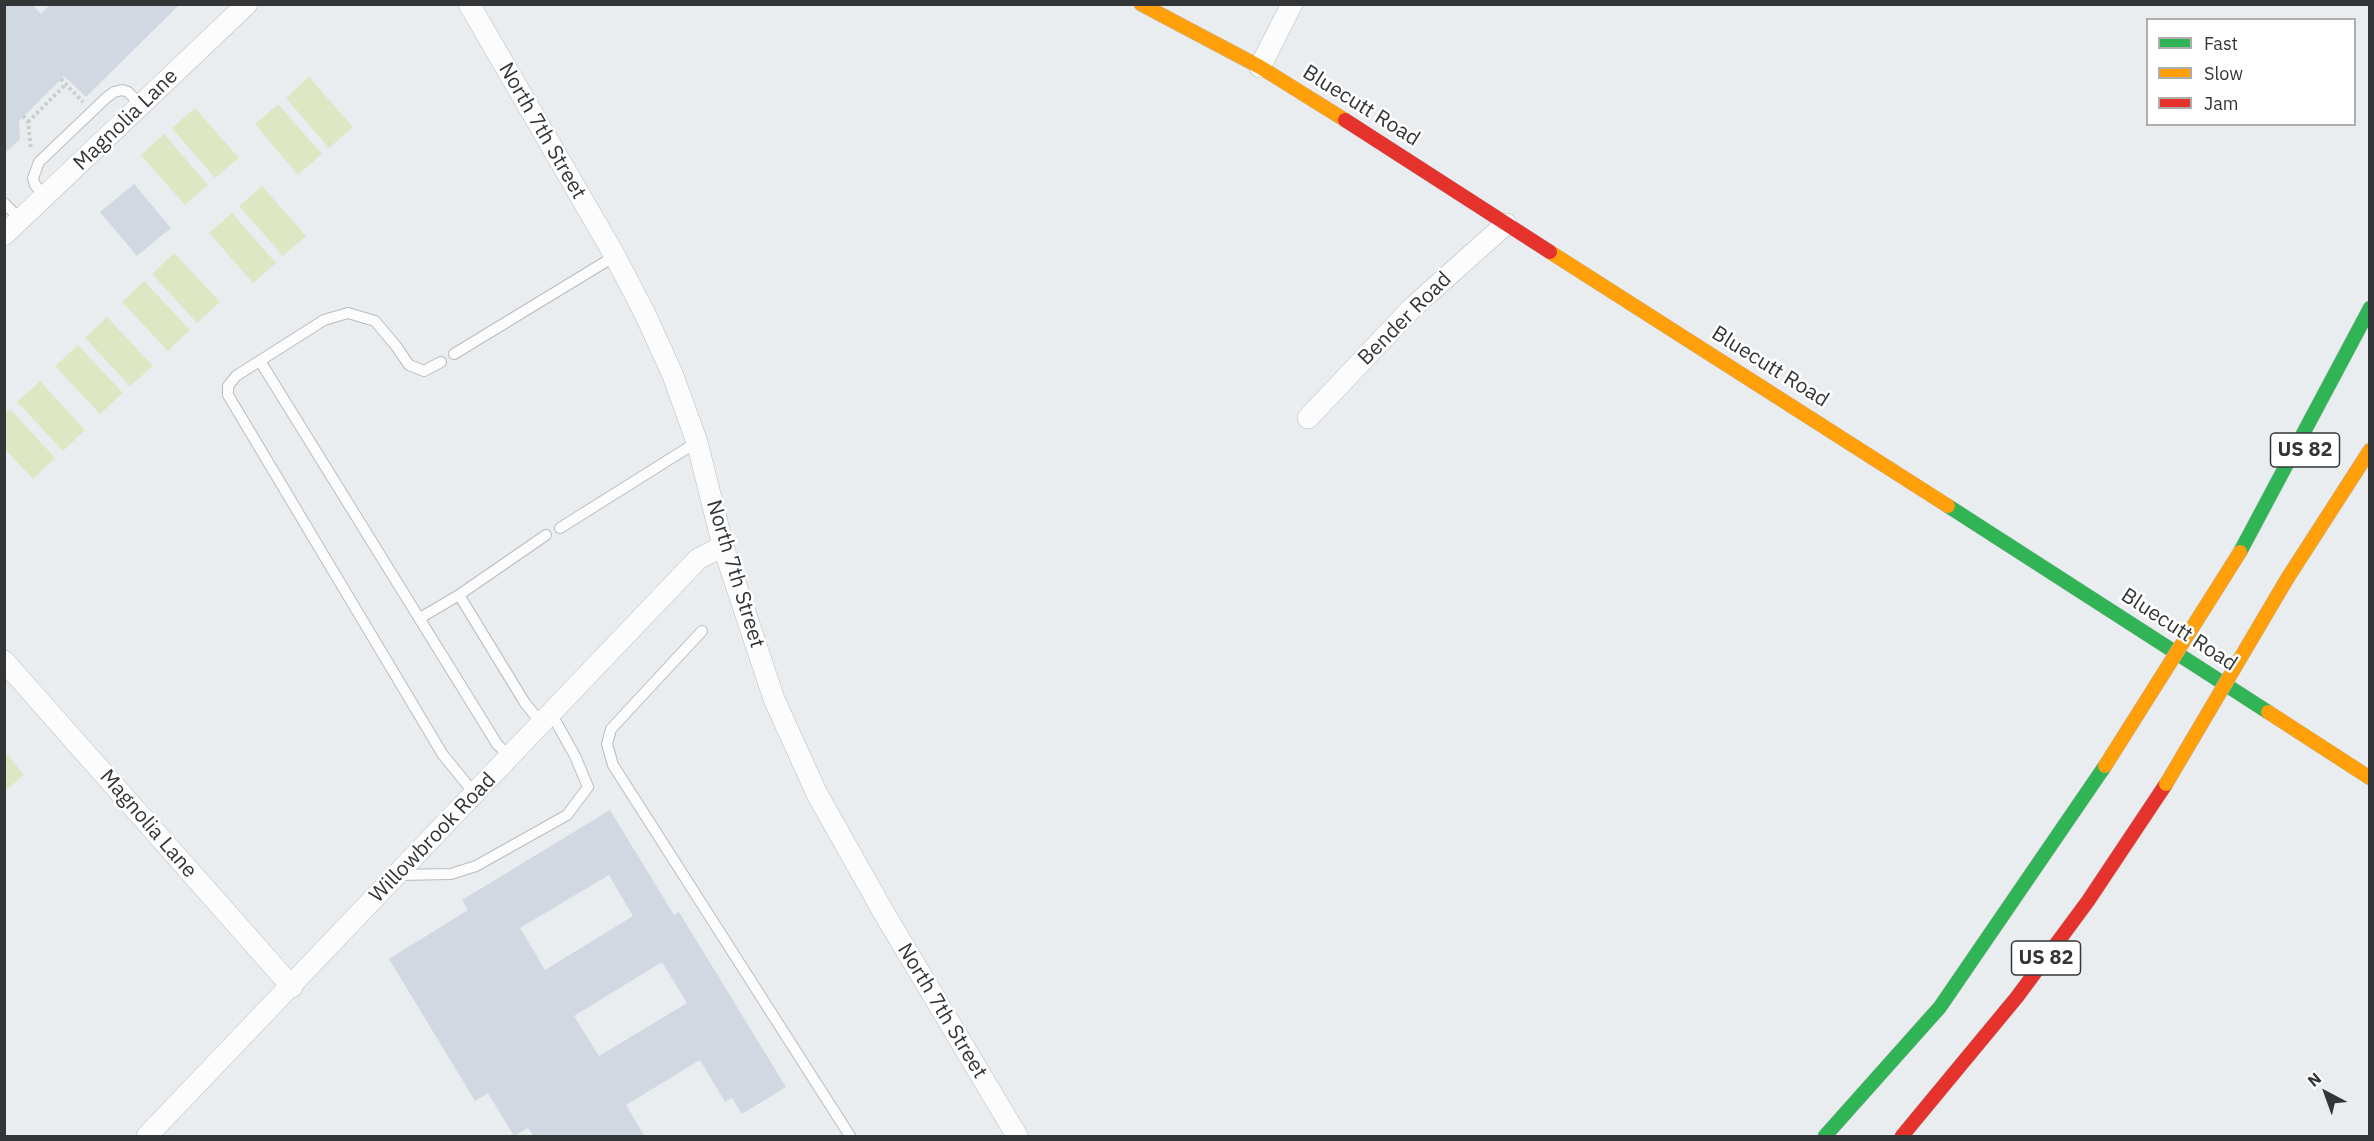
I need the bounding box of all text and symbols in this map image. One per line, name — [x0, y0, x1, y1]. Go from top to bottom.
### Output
legend — [2146, 18, 2356, 126]
text: Fast — [2204, 32, 2238, 55]
street label: North 7th Street — [493, 58, 591, 204]
street label: Bluecutt Road — [1298, 60, 1424, 152]
text: Slow — [2204, 62, 2243, 85]
street label: Magnolia Lane — [69, 64, 183, 176]
text: Jam — [2204, 92, 2239, 115]
street label: Bender Road — [1353, 267, 1457, 371]
street label: Bluecutt Road — [1707, 321, 1833, 413]
road number: US 82 — [2270, 433, 2340, 467]
street label: North 7th Street — [701, 497, 769, 651]
street label: Bluecutt Road — [2116, 583, 2242, 677]
street label: Magnolia Lane — [94, 765, 202, 883]
street label: Willowbrook Road — [365, 768, 501, 908]
street label: North 7th Street — [892, 939, 992, 1083]
road number: US 82 — [2012, 941, 2080, 975]
north arrow — [2296, 1063, 2356, 1123]
text: N — [2303, 1068, 2325, 1091]

